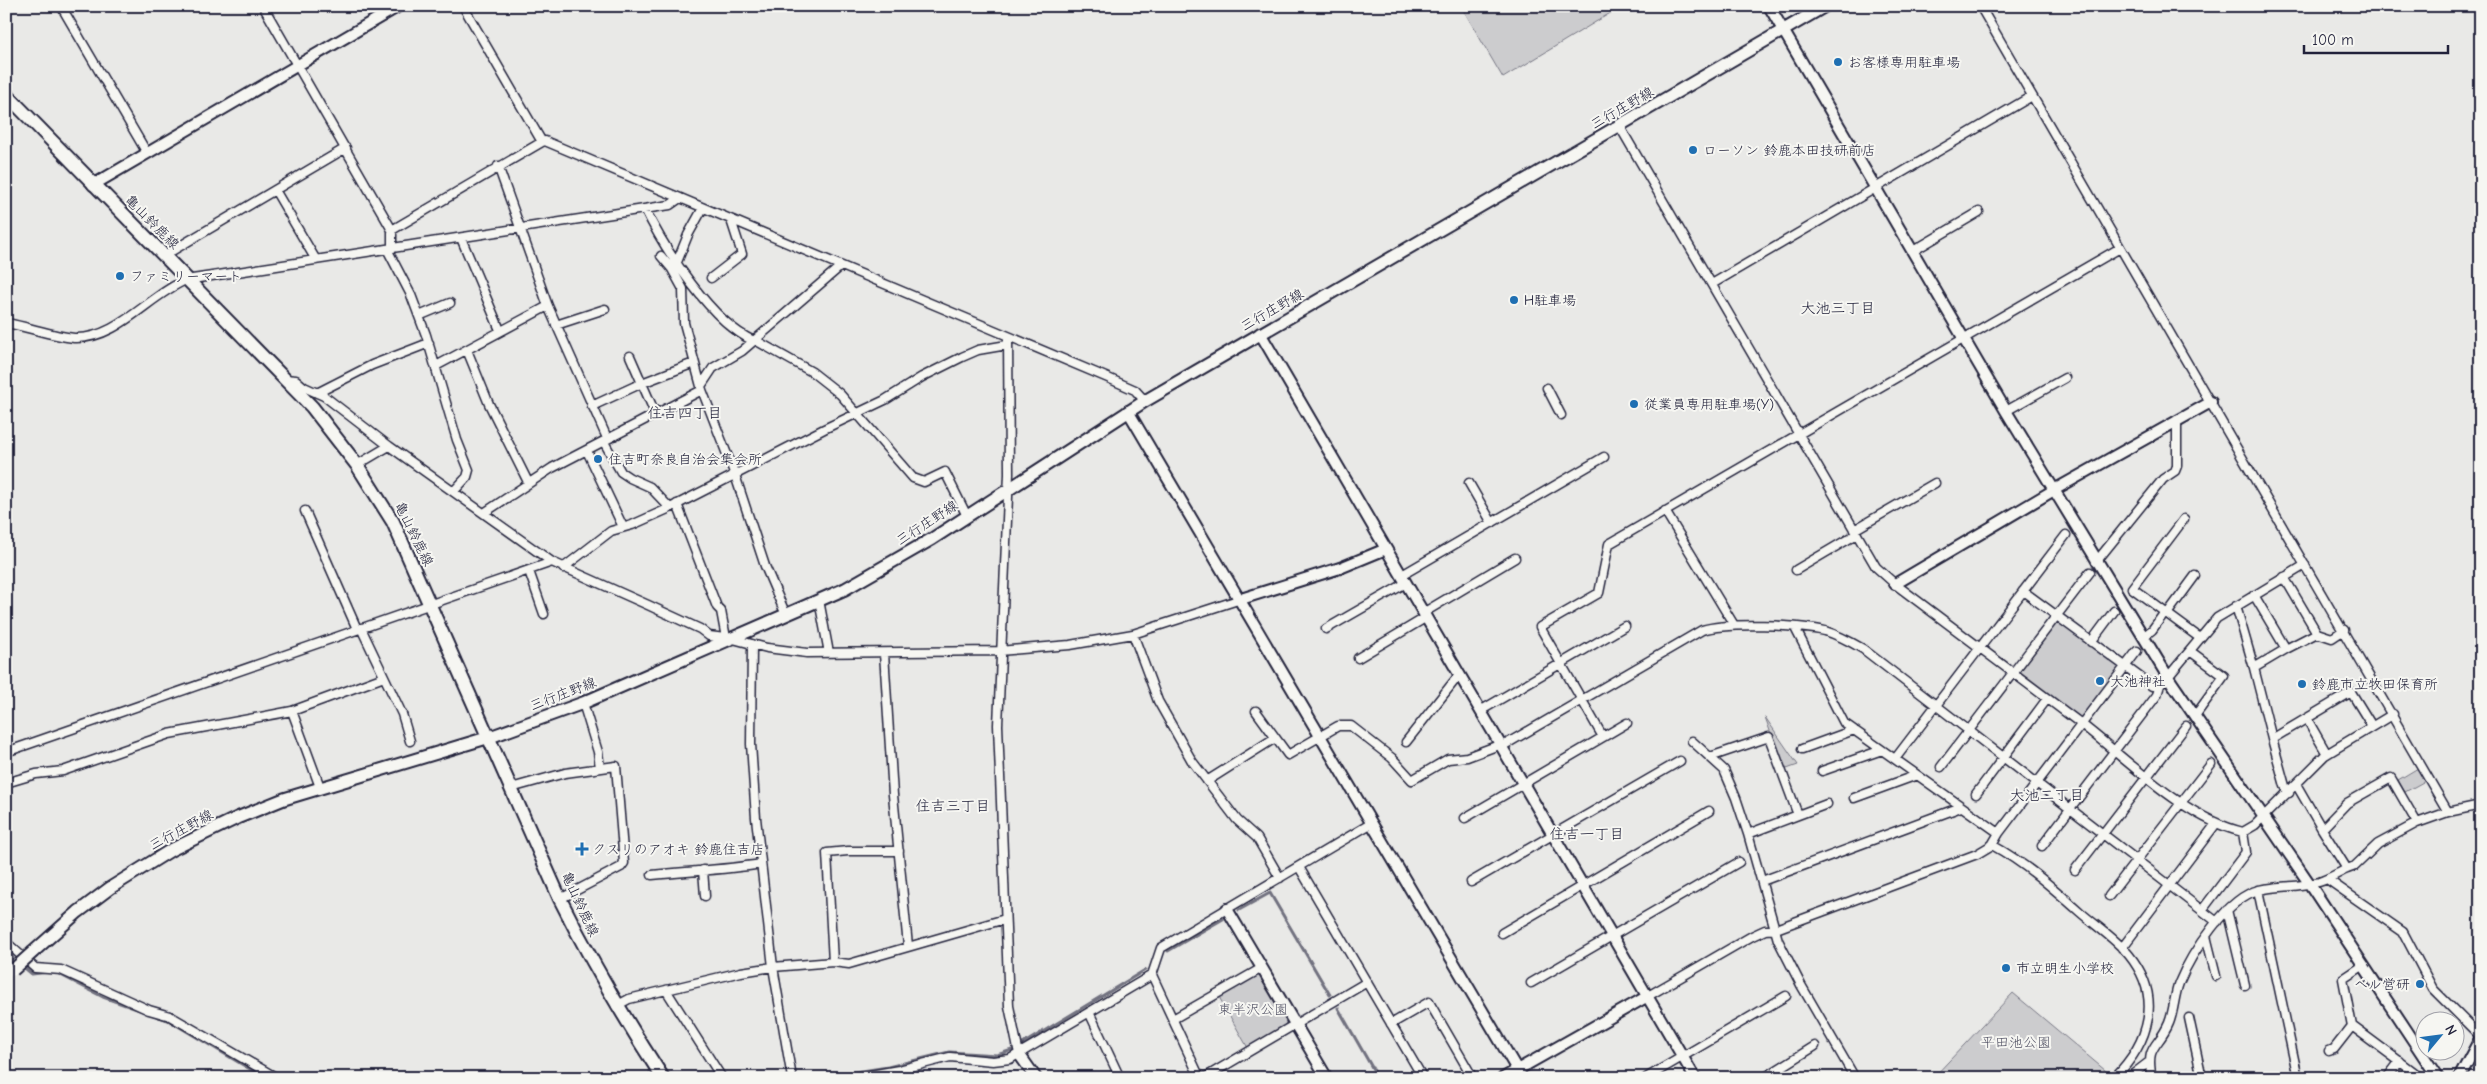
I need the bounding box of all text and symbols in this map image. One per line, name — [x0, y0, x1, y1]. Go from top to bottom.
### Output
scale bar — [2304, 22, 2448, 54]
text: 100 m — [2312, 31, 2354, 49]
place label: お客様専用駐車場 — [1848, 54, 1960, 71]
marker: お客様専用駐車場 — [1832, 56, 1844, 68]
street label: 三行庄野線 — [1587, 83, 1657, 133]
place label: ローソン 鈴鹿本田技研前店 — [1703, 142, 1876, 159]
marker: ローソン 鈴鹿本田技研前店 — [1687, 144, 1699, 156]
street label: 亀山鈴鹿線 — [121, 191, 183, 253]
place label: ファミリーマート — [130, 268, 242, 285]
marker: ファミリーマート — [114, 270, 126, 282]
street label: 三行庄野線 — [1237, 285, 1307, 335]
place label: H駐車場 — [1524, 292, 1576, 309]
marker: H駐車場 — [1508, 294, 1520, 306]
district label: 大池三丁目 — [1800, 299, 1876, 317]
place label: 従業員専用駐車場(Y) — [1644, 396, 1774, 413]
marker: 従業員専用駐車場(Y) — [1628, 398, 1640, 410]
district label: 住吉四丁目 — [647, 404, 723, 422]
place label: 住吉町奈良自治会集会所 — [608, 451, 762, 468]
marker: 住吉町奈良自治会集会所 — [592, 453, 604, 465]
street label: 三行庄野線 — [893, 497, 961, 549]
street label: 亀山鈴鹿線 — [391, 499, 437, 569]
place label: 大池神社 — [2110, 673, 2166, 690]
street label: 三行庄野線 — [527, 674, 599, 714]
marker: 大池神社 — [2094, 675, 2106, 687]
place label: 鈴鹿市立牧田保育所 — [2312, 676, 2438, 693]
marker: 鈴鹿市立牧田保育所 — [2296, 678, 2308, 690]
district label: 大池二丁目 — [2009, 786, 2085, 804]
district label: 住吉三丁目 — [915, 797, 991, 815]
street label: 三行庄野線 — [146, 806, 216, 854]
district label: 住吉一丁目 — [1549, 825, 1625, 843]
place label: クスリのアオキ 鈴鹿住吉店 — [592, 841, 764, 858]
marker: クスリのアオキ 鈴鹿住吉店 — [576, 843, 588, 855]
street label: 亀山鈴鹿線 — [558, 869, 602, 939]
place label: 市立明生小学校 — [2016, 960, 2114, 977]
marker: 市立明生小学校 — [2000, 962, 2012, 974]
place label: べル営研 — [2354, 976, 2410, 993]
marker: べル営研 — [2414, 978, 2426, 990]
park label: 東半沢公園 — [1218, 1001, 1288, 1018]
north arrow — [2414, 1012, 2464, 1062]
text: N — [2441, 1022, 2461, 1038]
park label: 平田池公園 — [1981, 1034, 2051, 1051]

